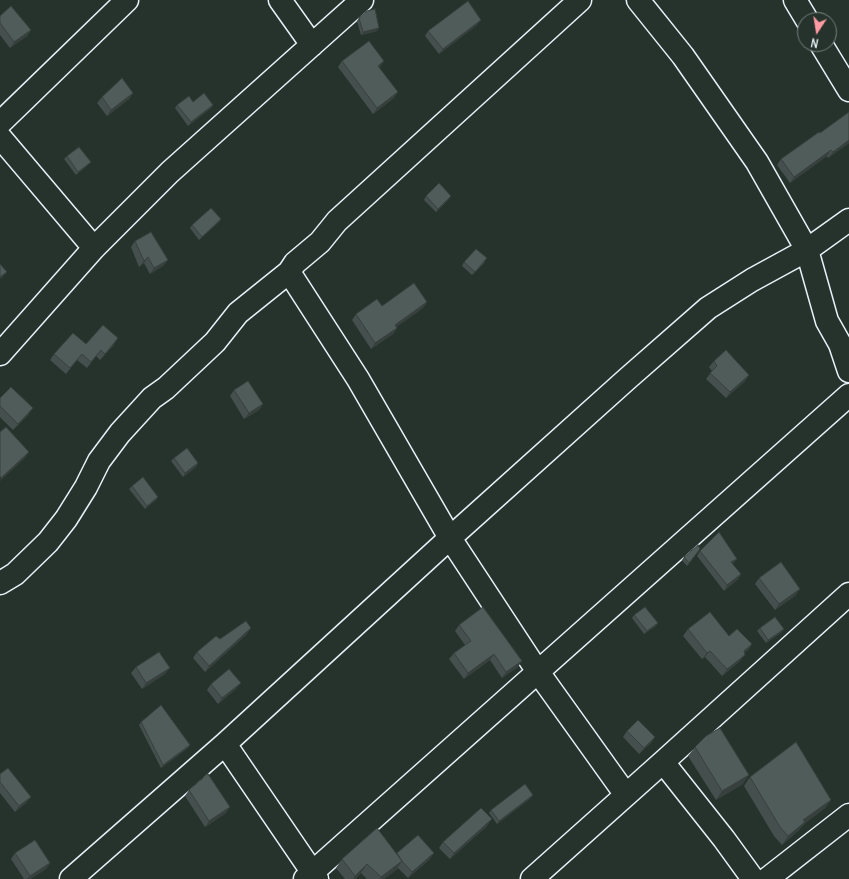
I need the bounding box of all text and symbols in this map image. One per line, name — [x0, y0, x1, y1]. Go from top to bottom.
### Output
north arrow — [797, 12, 837, 52]
text: N — [810, 35, 820, 50]

